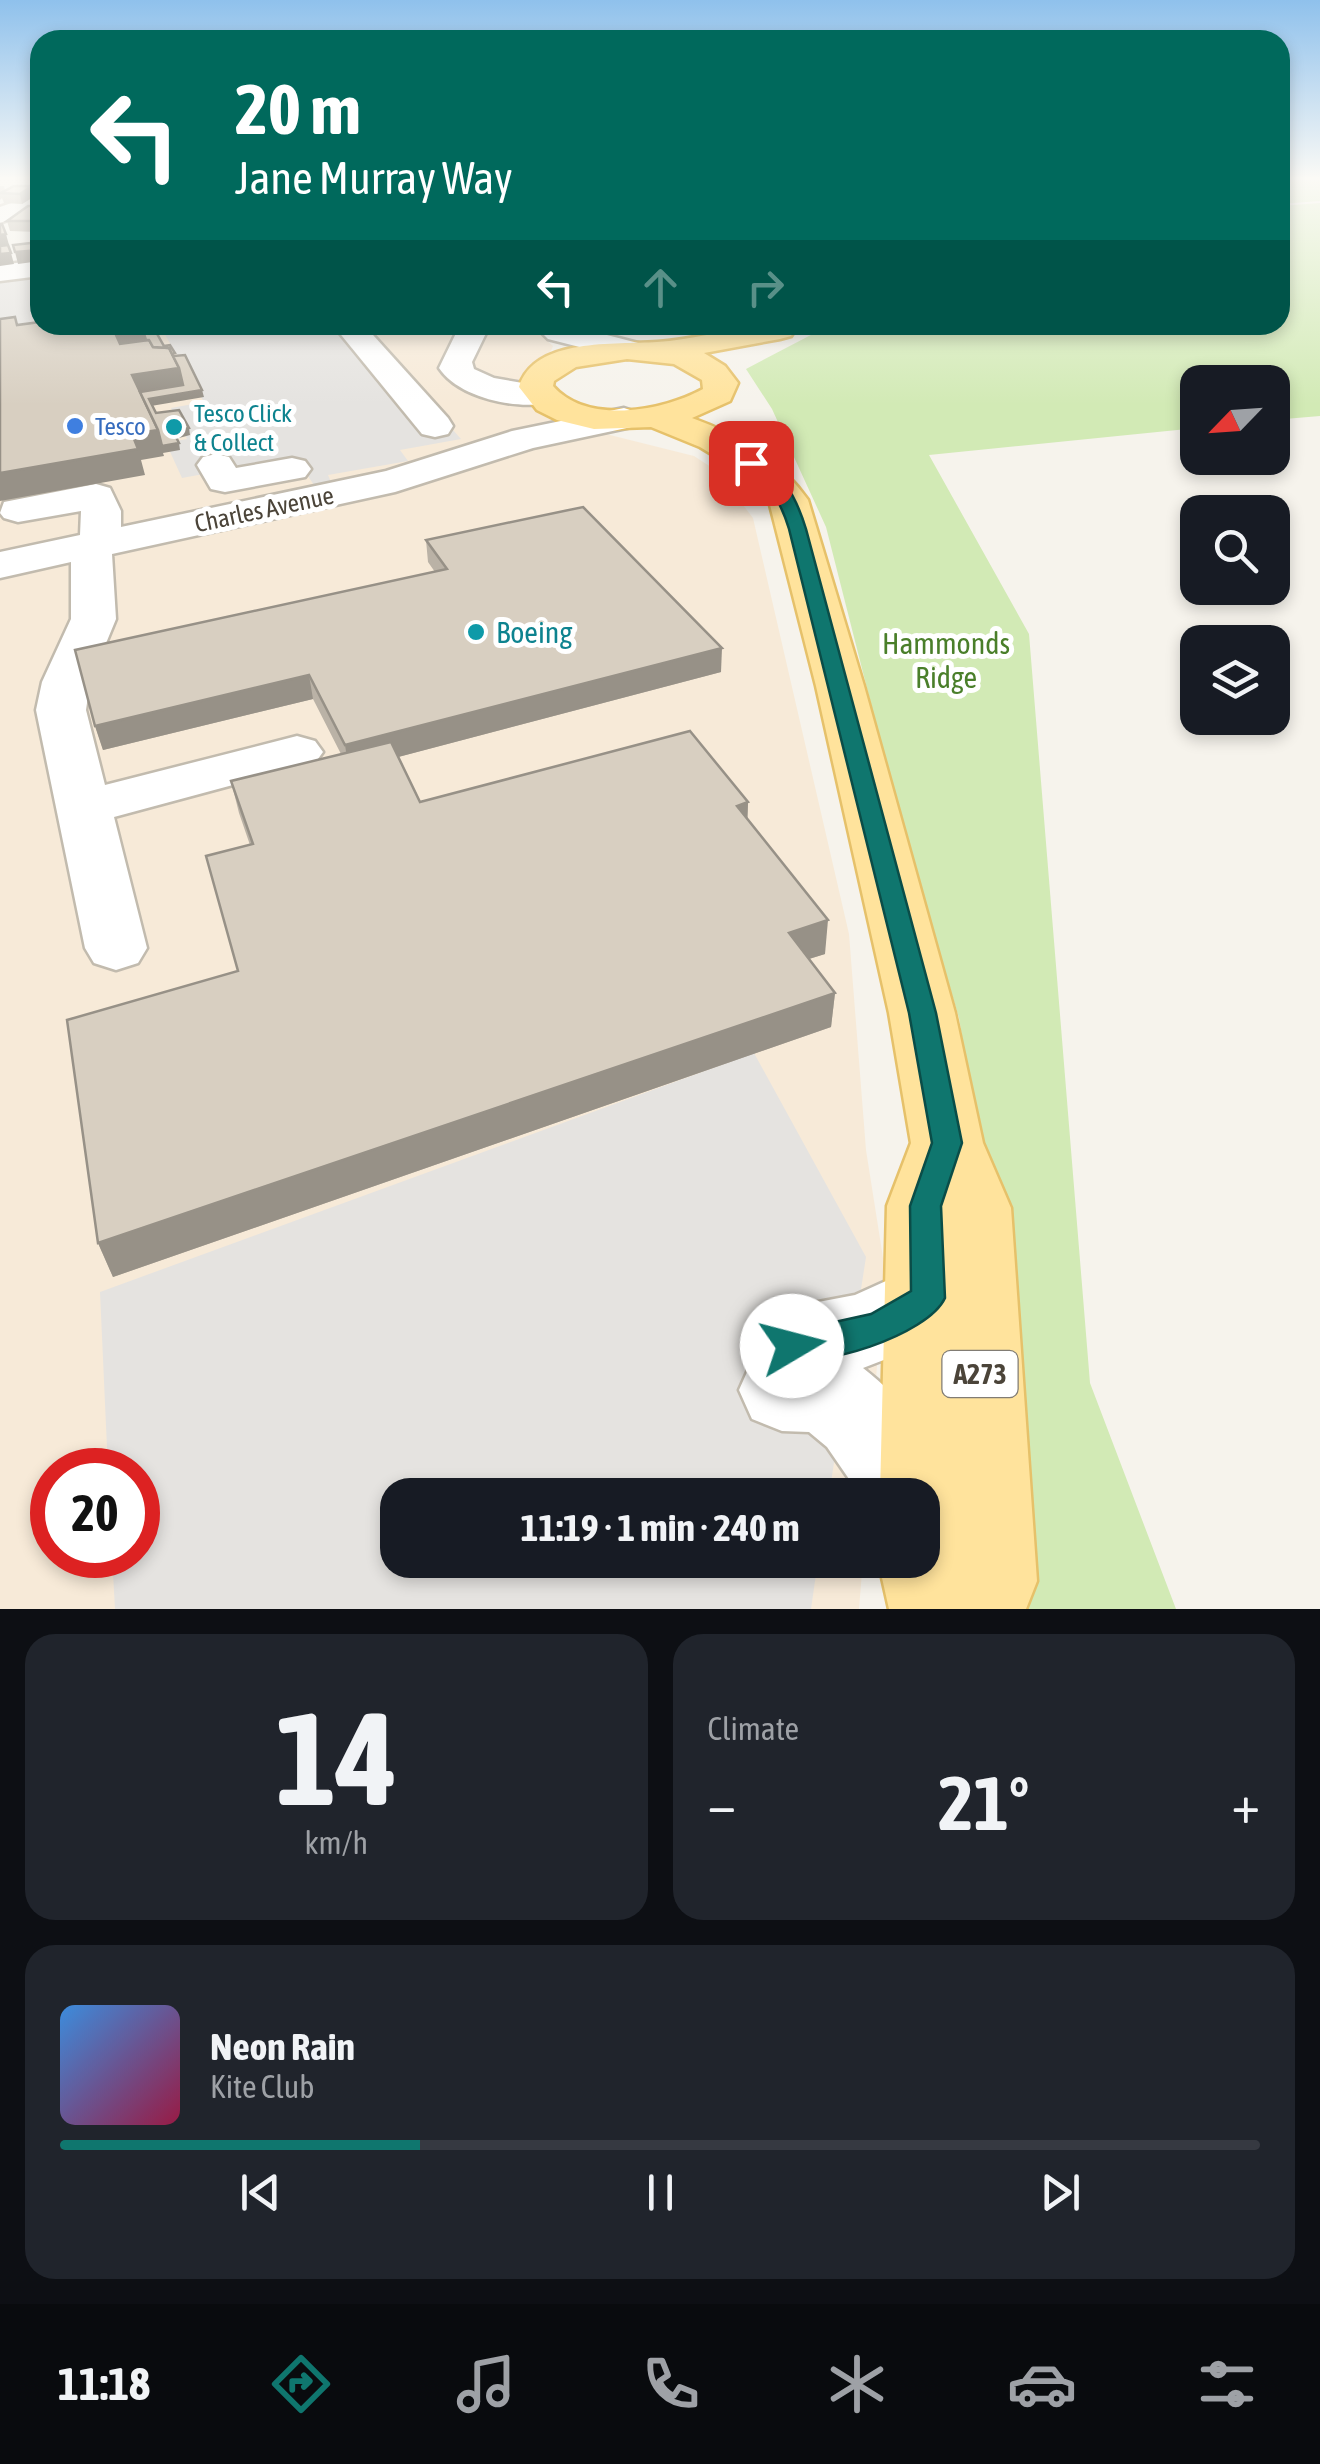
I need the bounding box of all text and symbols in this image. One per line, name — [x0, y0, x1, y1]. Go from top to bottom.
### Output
text: 20 m — [235, 69, 361, 149]
icon: left — [70, 70, 200, 200]
text: Jane Murray Way — [235, 152, 513, 204]
icon: left — [528, 260, 583, 315]
icon: ahead — [633, 260, 688, 315]
icon: right — [738, 260, 793, 315]
north arrow — [1180, 365, 1290, 475]
map controls — [1180, 365, 1290, 735]
place label: Tesco Click & Collect — [194, 399, 292, 456]
place label: Tesco — [95, 412, 146, 440]
marker: Tesco — [64, 415, 86, 437]
marker: Tesco Click & Collect — [163, 416, 185, 438]
pin — [709, 421, 794, 506]
icon: arrive — [724, 436, 779, 491]
street label: Charles Avenue — [192, 481, 336, 537]
button: search — [1180, 495, 1290, 605]
place label: Boeing — [496, 615, 572, 649]
marker: Boeing — [465, 621, 487, 643]
button: layers — [1180, 625, 1290, 735]
park label: Hammonds Ridge — [882, 626, 1010, 694]
position arrow — [740, 1294, 844, 1398]
road number: A273 — [942, 1351, 1018, 1397]
speed limit sign: 20 — [30, 1448, 160, 1578]
text: 11:19 · 1 min · 240 m — [520, 1506, 800, 1549]
text: 14 — [275, 1684, 397, 1833]
text: Climate — [708, 1710, 799, 1747]
text: 21° — [938, 1760, 1029, 1846]
text: − — [708, 1772, 736, 1835]
text: + — [1231, 1772, 1260, 1835]
text: km/h — [305, 1824, 368, 1861]
text: Neon Rain — [210, 2025, 355, 2068]
text: Kite Club — [210, 2068, 314, 2105]
icon: previous — [233, 2165, 288, 2220]
icon: pause — [633, 2165, 688, 2220]
icon: next — [1033, 2165, 1088, 2220]
icon: directions — [266, 2349, 336, 2419]
icon: music — [451, 2349, 521, 2419]
icon: phone — [636, 2349, 706, 2419]
icon: climate — [822, 2349, 892, 2419]
icon: car — [1007, 2349, 1077, 2419]
icon: filters — [1192, 2349, 1262, 2419]
text: 11:18 — [58, 2358, 150, 2410]

